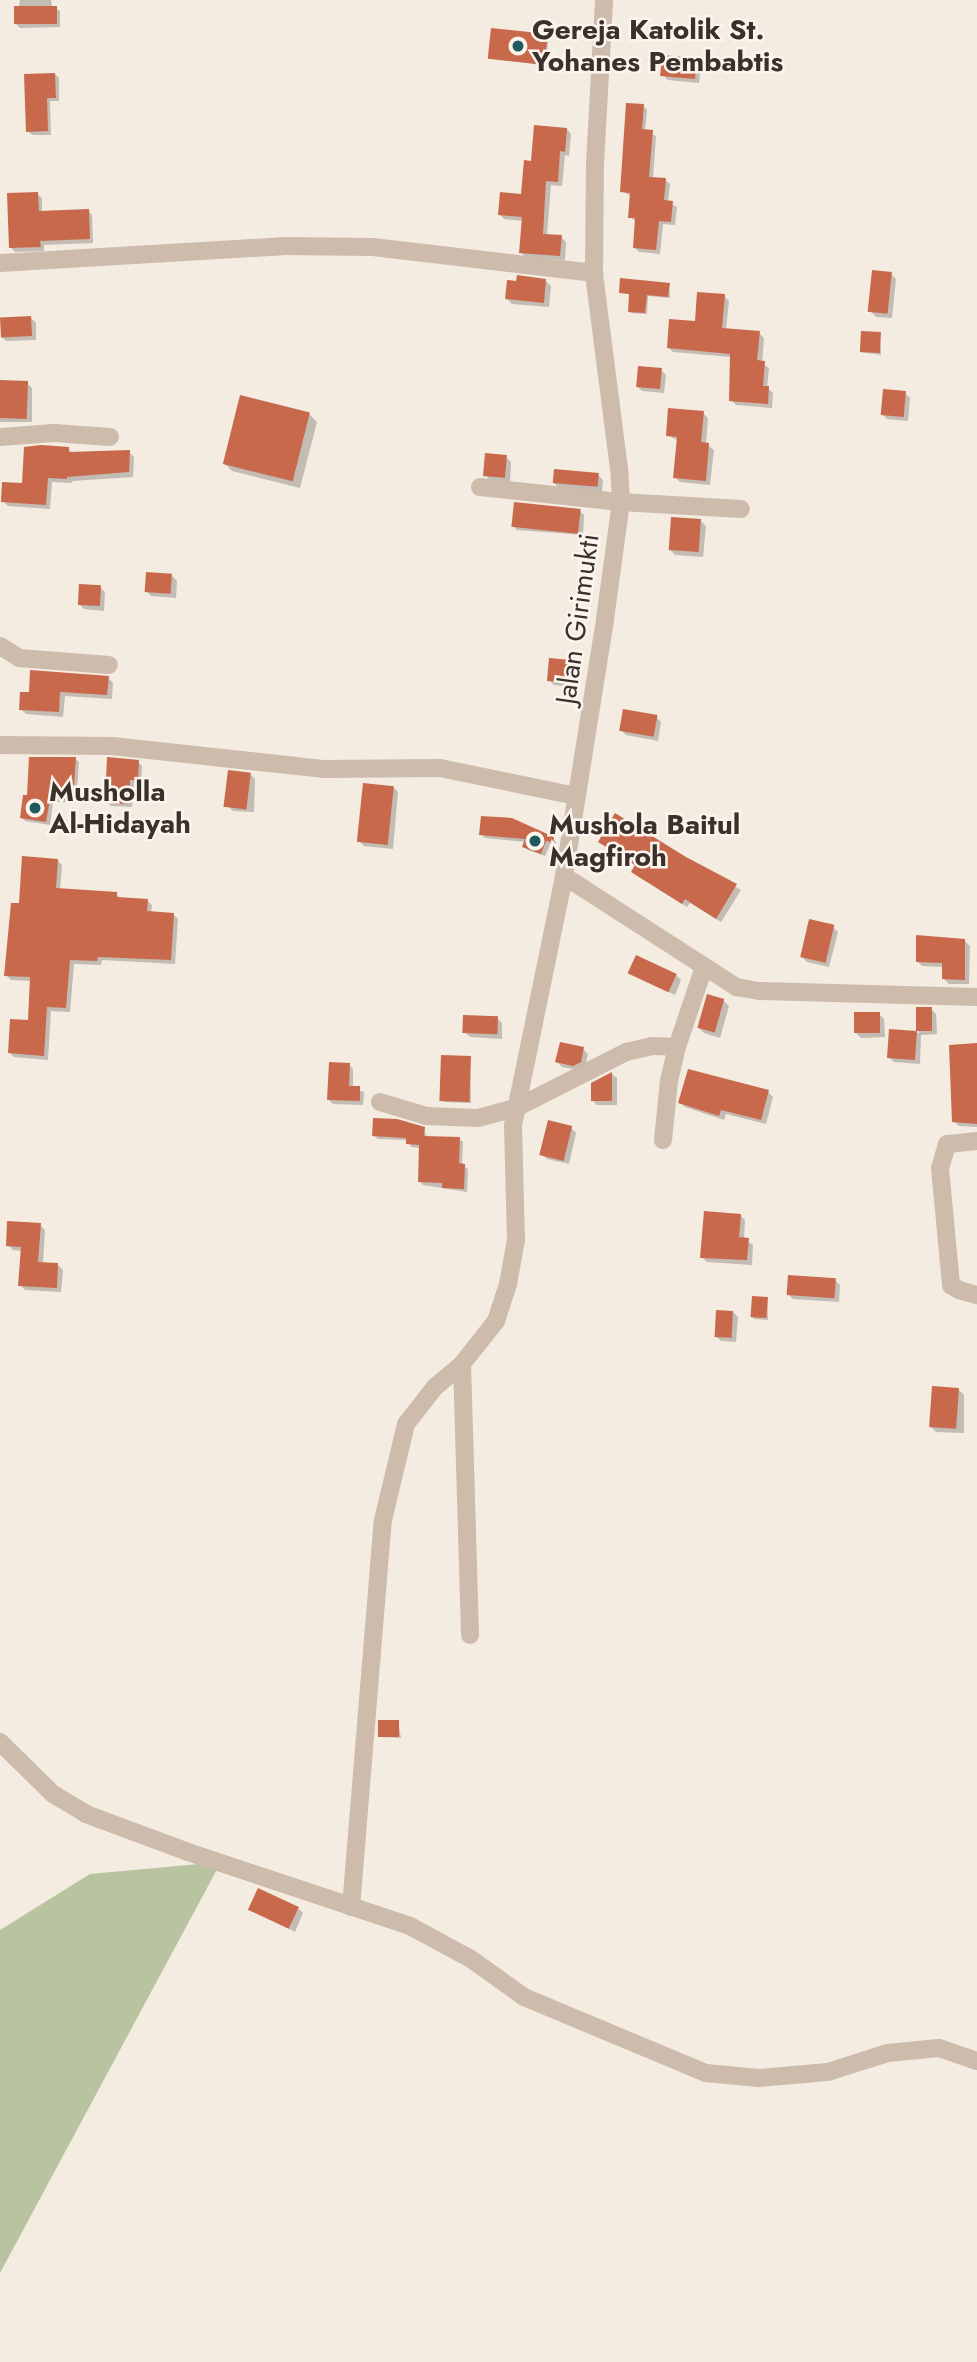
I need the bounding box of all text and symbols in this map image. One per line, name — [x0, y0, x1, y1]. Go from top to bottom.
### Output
place label: Gereja Katolik St. Yohanes Pembabtis — [532, 13, 783, 79]
marker: Gereja Katolik St. Yohanes Pembabtis — [510, 38, 526, 54]
street label: Jalan Girimukti — [549, 532, 607, 706]
place label: Musholla Al-Hidayah — [49, 775, 191, 841]
marker: Musholla Al-Hidayah — [27, 800, 43, 816]
place label: Mushola Baitul Magfiroh — [549, 808, 740, 874]
marker: Mushola Baitul Magfiroh — [527, 833, 543, 849]

